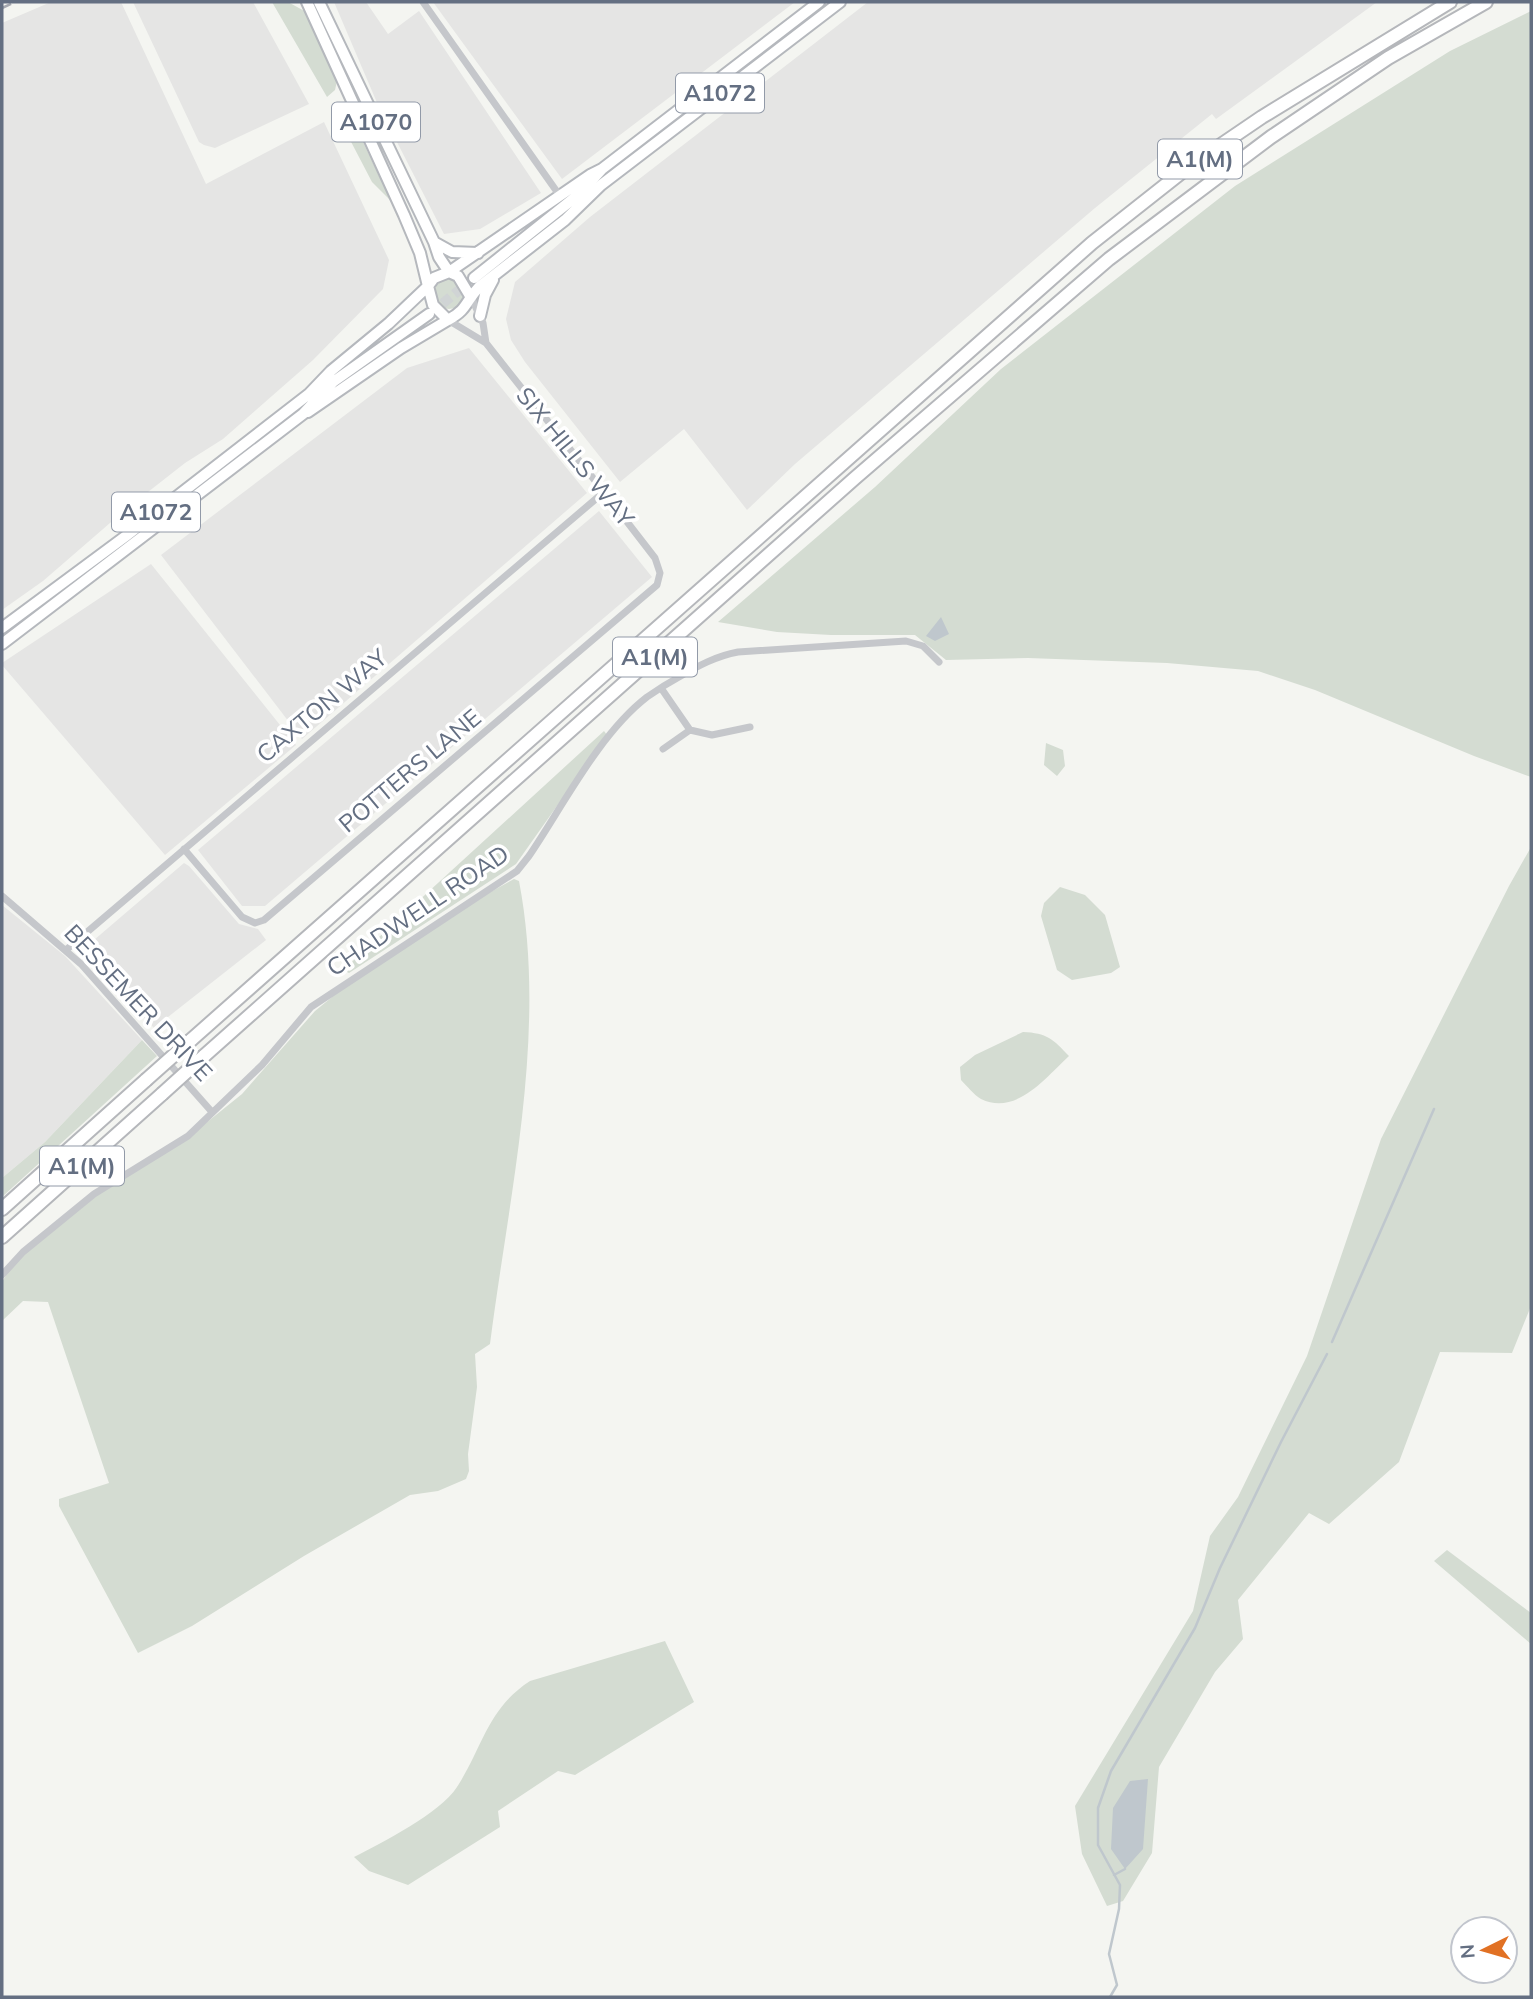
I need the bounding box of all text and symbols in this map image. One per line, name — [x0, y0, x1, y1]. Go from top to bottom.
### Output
road number: A1072 — [676, 74, 764, 113]
road number: A1070 — [332, 102, 420, 141]
road number: A1(M) — [1158, 140, 1242, 178]
street label: SIX HILLS WAY — [510, 381, 641, 532]
road number: A1072 — [112, 492, 200, 532]
road number: A1(M) — [613, 638, 697, 677]
street label: CAXTON WAY — [250, 642, 393, 768]
street label: POTTERS LANE — [332, 702, 487, 838]
street label: CHADWELL ROAD — [321, 838, 514, 982]
street label: BESSEMER DRIVE — [58, 918, 219, 1087]
road number: A1(M) — [40, 1147, 124, 1186]
north arrow — [1449, 1915, 1519, 1985]
text: N — [1454, 1943, 1480, 1960]

